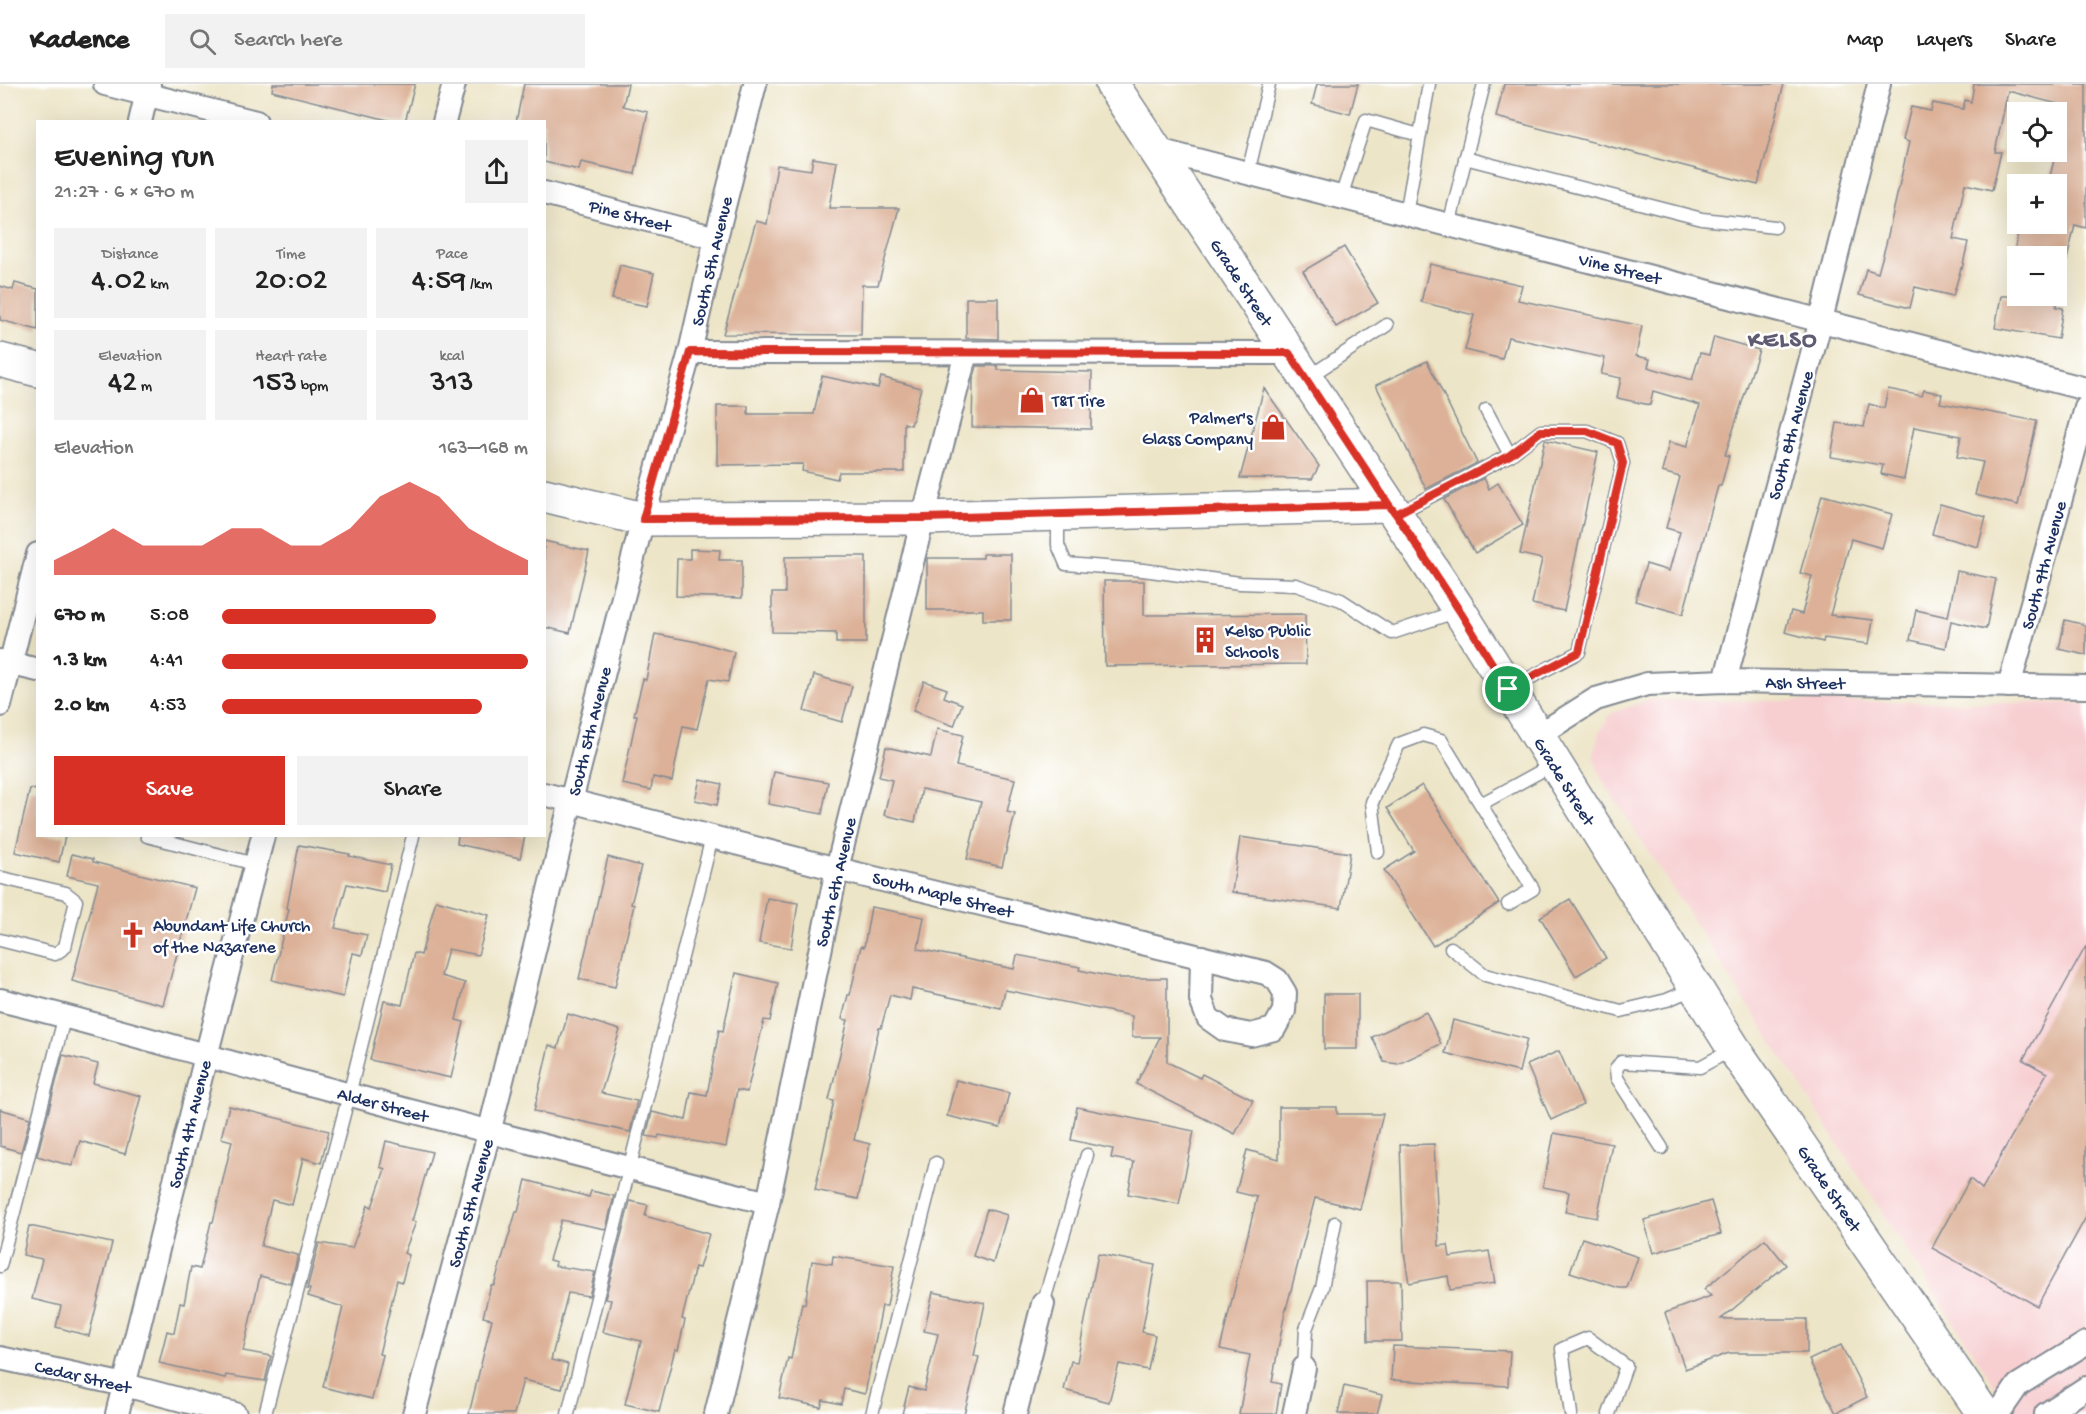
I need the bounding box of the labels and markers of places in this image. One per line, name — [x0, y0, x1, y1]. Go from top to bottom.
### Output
shop icon: T&T Tire — [1017, 385, 1047, 415]
place label: T&T Tire — [1051, 392, 1106, 413]
place label: Palmer's Glass Company — [1142, 409, 1254, 451]
shop icon: Palmer's Glass Company — [1258, 412, 1288, 442]
place label: Kelso Public Schools — [1225, 622, 1311, 664]
building icon: Kelso Public Schools — [1190, 625, 1220, 655]
pin — [1482, 663, 1533, 714]
place label: Abundant Life Church of the Nazarene — [153, 917, 311, 959]
church icon: Abundant Life Church of the Nazarene — [118, 920, 148, 950]

